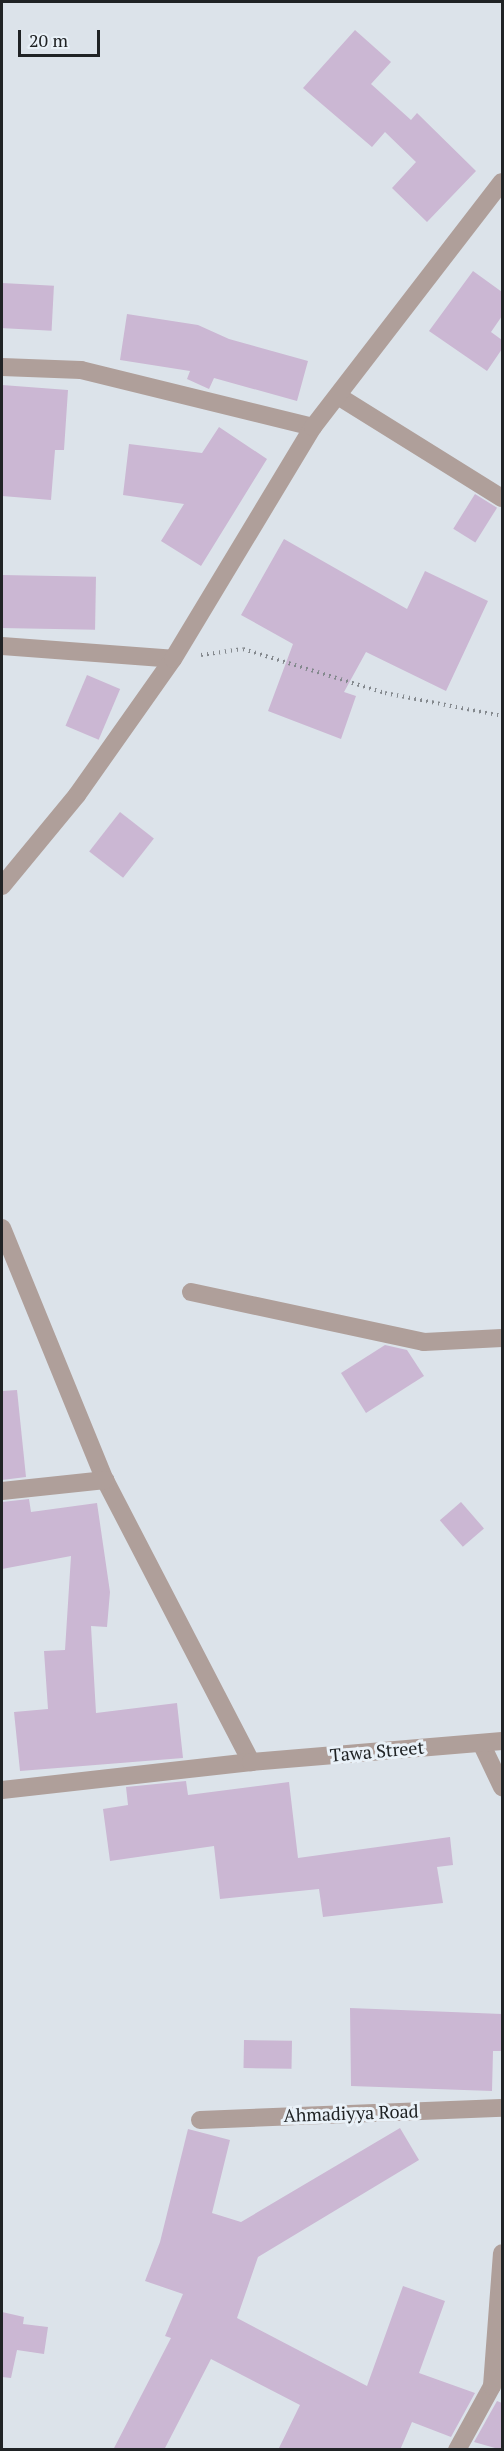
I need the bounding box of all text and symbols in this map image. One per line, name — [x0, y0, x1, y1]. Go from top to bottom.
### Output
scale bar — [21, 18, 104, 56]
text: 20 m — [29, 28, 68, 52]
street label: Tawa Street — [329, 1736, 425, 1766]
street label: Ahmadiyya Road — [283, 2100, 419, 2126]

